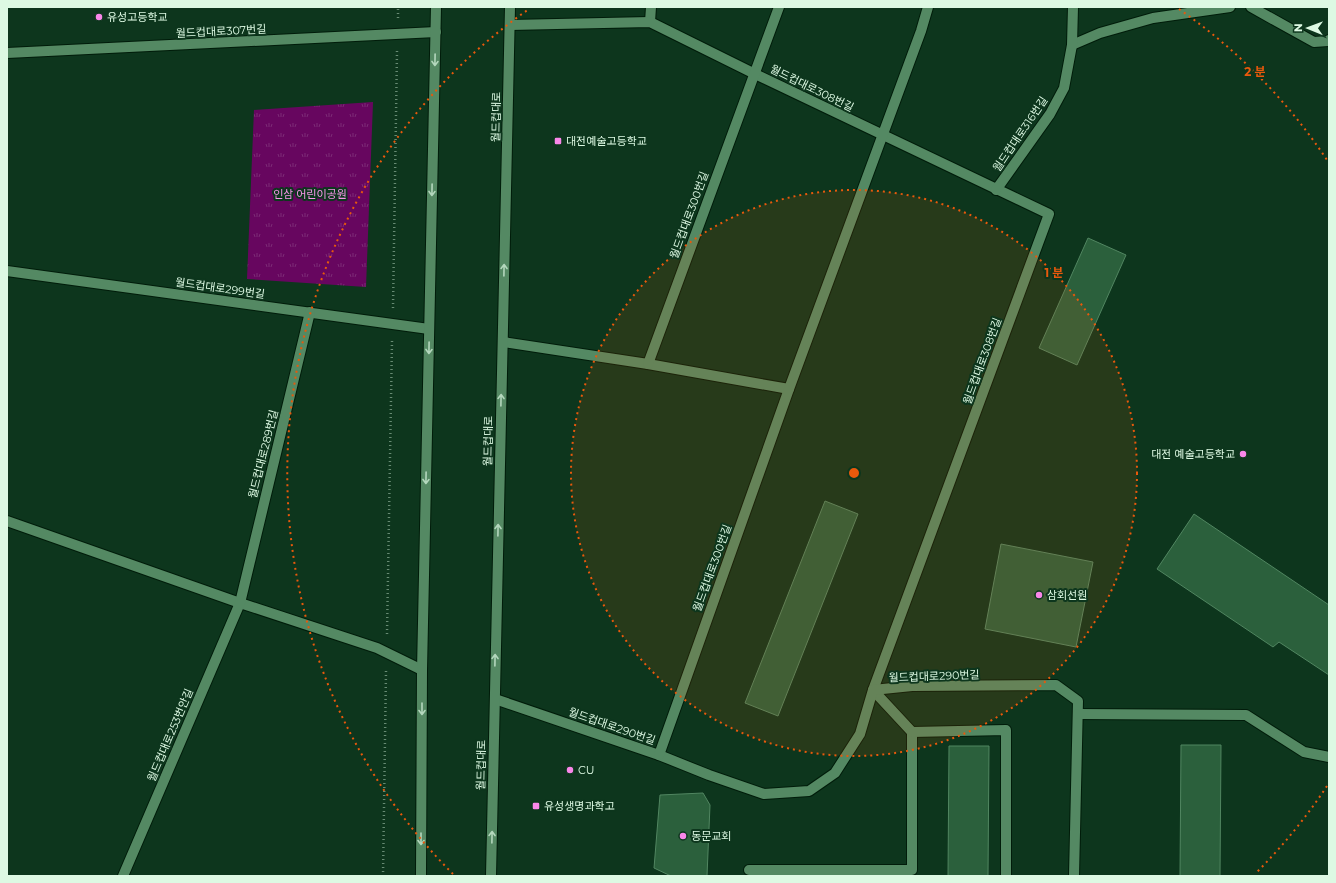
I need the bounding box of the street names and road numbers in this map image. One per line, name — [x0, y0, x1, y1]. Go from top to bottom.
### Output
street label: 월드컵대로307번길 — [175, 22, 267, 40]
street label: 월드컵대로308번길 — [768, 62, 856, 114]
street label: 월드컵대로 — [489, 92, 503, 142]
street label: 월드컵대로316번길 — [990, 94, 1050, 174]
street label: 월드컵대로300번길 — [667, 170, 711, 260]
street label: 월드컵대로299번길 — [174, 275, 266, 301]
street label: 월드컵대로308번길 — [960, 316, 1004, 406]
street label: 월드컵대로289번길 — [245, 408, 281, 500]
street label: 월드컵대로 — [481, 416, 495, 466]
street label: 월드컵대로300번길 — [690, 523, 734, 613]
street label: 월드컵대로290번길 — [888, 667, 980, 685]
street label: 월드컵대로253번안길 — [144, 686, 196, 784]
street label: 월드컵대로290번길 — [567, 705, 657, 747]
street label: 월드컵대로 — [474, 740, 488, 790]

